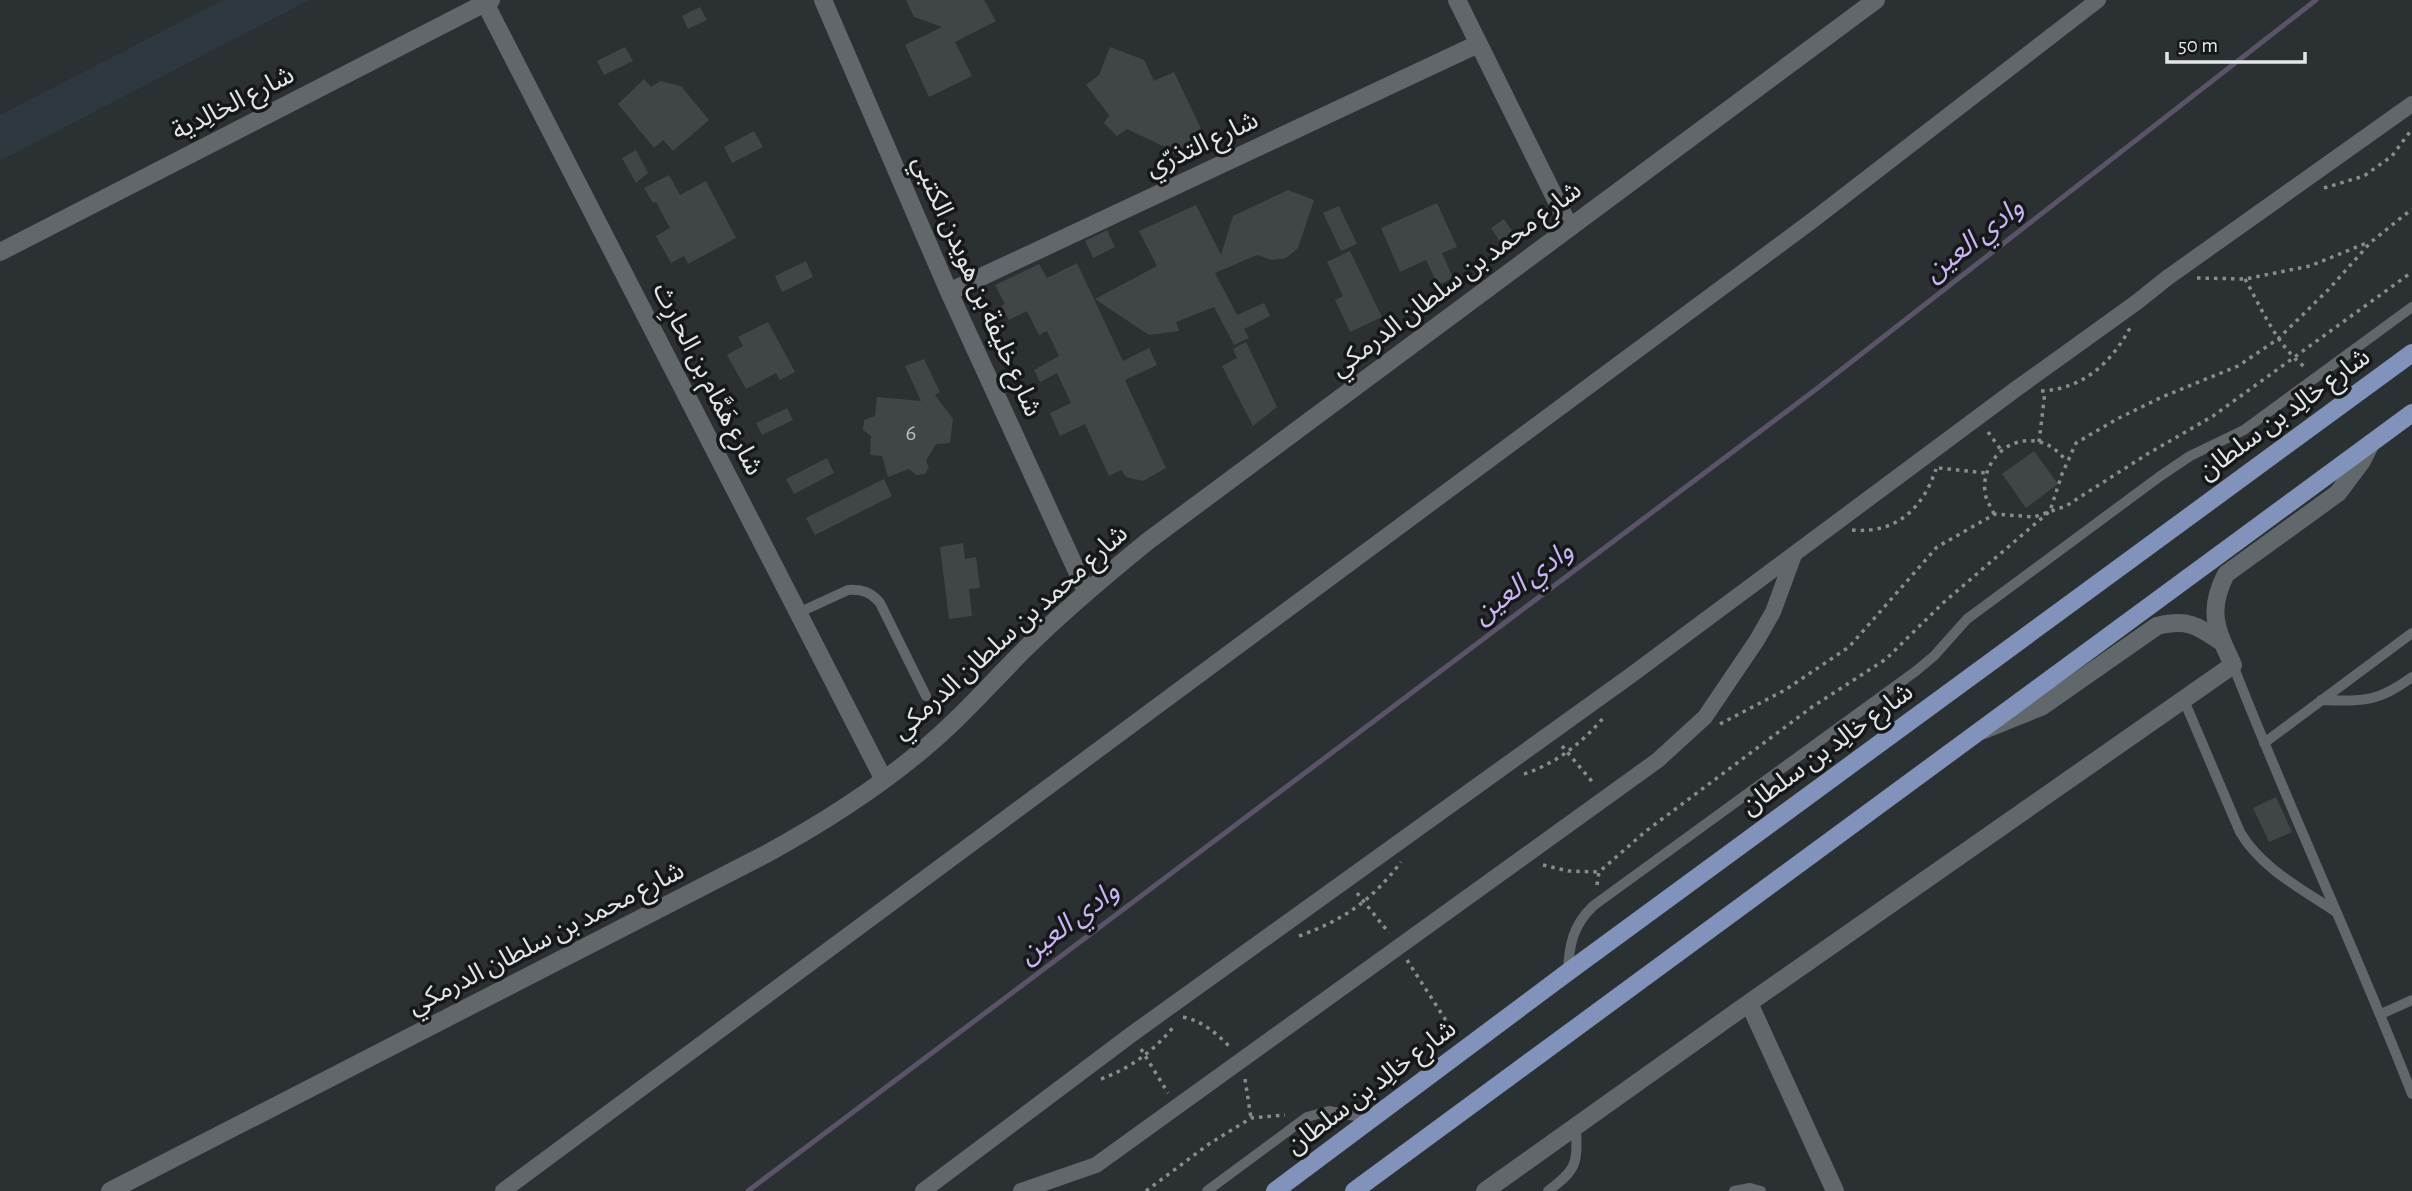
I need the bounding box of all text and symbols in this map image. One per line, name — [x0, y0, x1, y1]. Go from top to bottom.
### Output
scale bar — [2167, 21, 2305, 65]
text: 50 m — [2178, 35, 2218, 56]
street label: شارع الخالِدية — [168, 61, 300, 149]
street label: شارع التذرّي — [1142, 107, 1265, 187]
street label: شارع خليفة بن هويدن الكتبي — [902, 152, 1046, 423]
street label: شارع محمد بن سلطان الدرمكي — [1326, 176, 1590, 386]
water label: وادي العين — [1919, 193, 2033, 292]
street label: شارع هَمَّام بن الحارِث — [643, 278, 768, 482]
street label: شارع خالِد بن سلطان — [2193, 343, 2378, 489]
house number: 6 — [906, 422, 916, 445]
street label: شارع محمد بن سلطان الدرمكي — [888, 520, 1137, 749]
water label: وادي العين — [1468, 536, 1583, 635]
street label: شارع خالِد بن سلطان — [1736, 678, 1921, 824]
street label: شارع محمد بن سلطان الدرمكي — [404, 857, 691, 1024]
water label: وادي العين — [1014, 876, 1129, 975]
street label: شارع خالِد بن سلطان — [1281, 1015, 1464, 1163]

